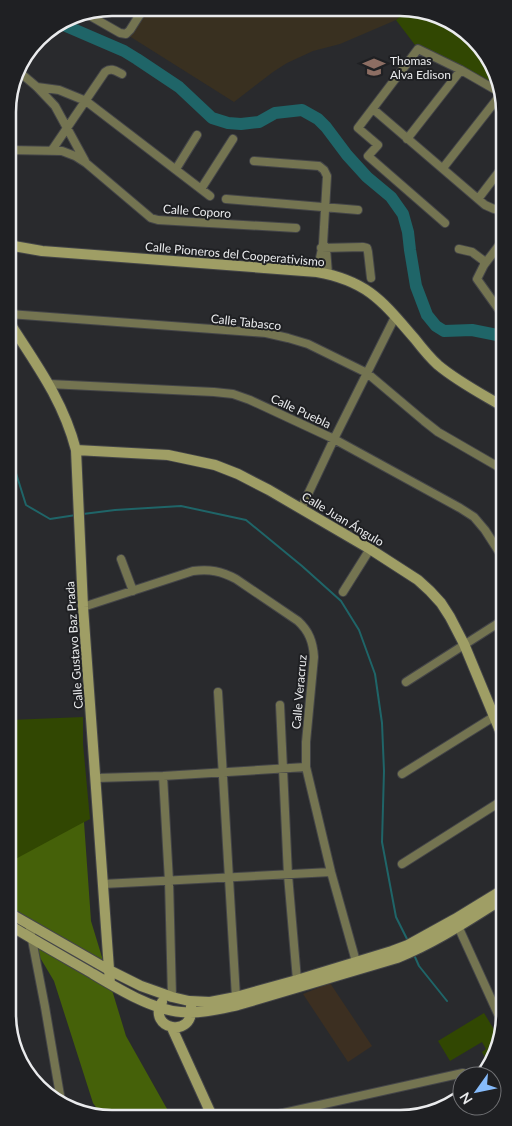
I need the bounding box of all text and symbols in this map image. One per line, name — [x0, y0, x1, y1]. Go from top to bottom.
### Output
place label: Thomas Alva Edison — [390, 53, 451, 82]
school or university icon: Thomas Alva Edison — [361, 54, 387, 80]
street label: Calle Coporo — [162, 201, 232, 221]
street label: Calle Pioneros del Cooperativismo — [145, 239, 326, 269]
street label: Calle Tabasco — [210, 311, 282, 333]
street label: Calle Puebla — [268, 391, 334, 431]
street label: Calle Juan Ángulo — [299, 489, 387, 549]
street label: Calle Gustavo Baz Prada — [62, 581, 86, 709]
street label: Calle Veracruz — [288, 654, 310, 730]
north arrow — [452, 1066, 502, 1116]
text: N — [456, 1089, 476, 1108]

